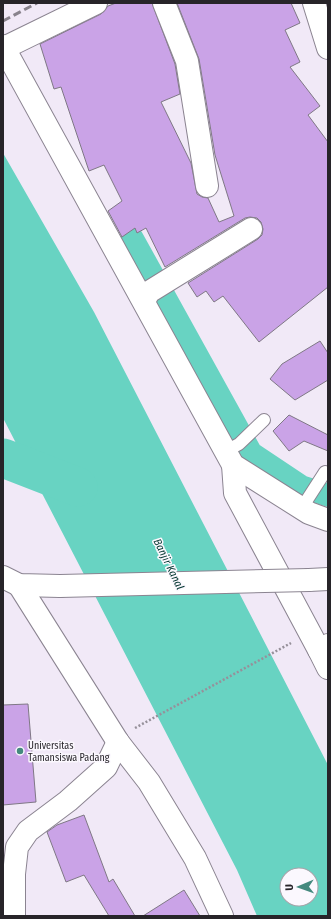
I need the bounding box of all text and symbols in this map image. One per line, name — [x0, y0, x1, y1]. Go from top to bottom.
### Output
water label: Banjir Kanal — [151, 537, 187, 592]
place label: Universitas Tamansiswa Padang — [28, 740, 110, 764]
marker: Universitas Tamansiswa Padang — [15, 746, 25, 756]
north arrow — [279, 867, 319, 907]
text: U — [283, 884, 296, 891]

